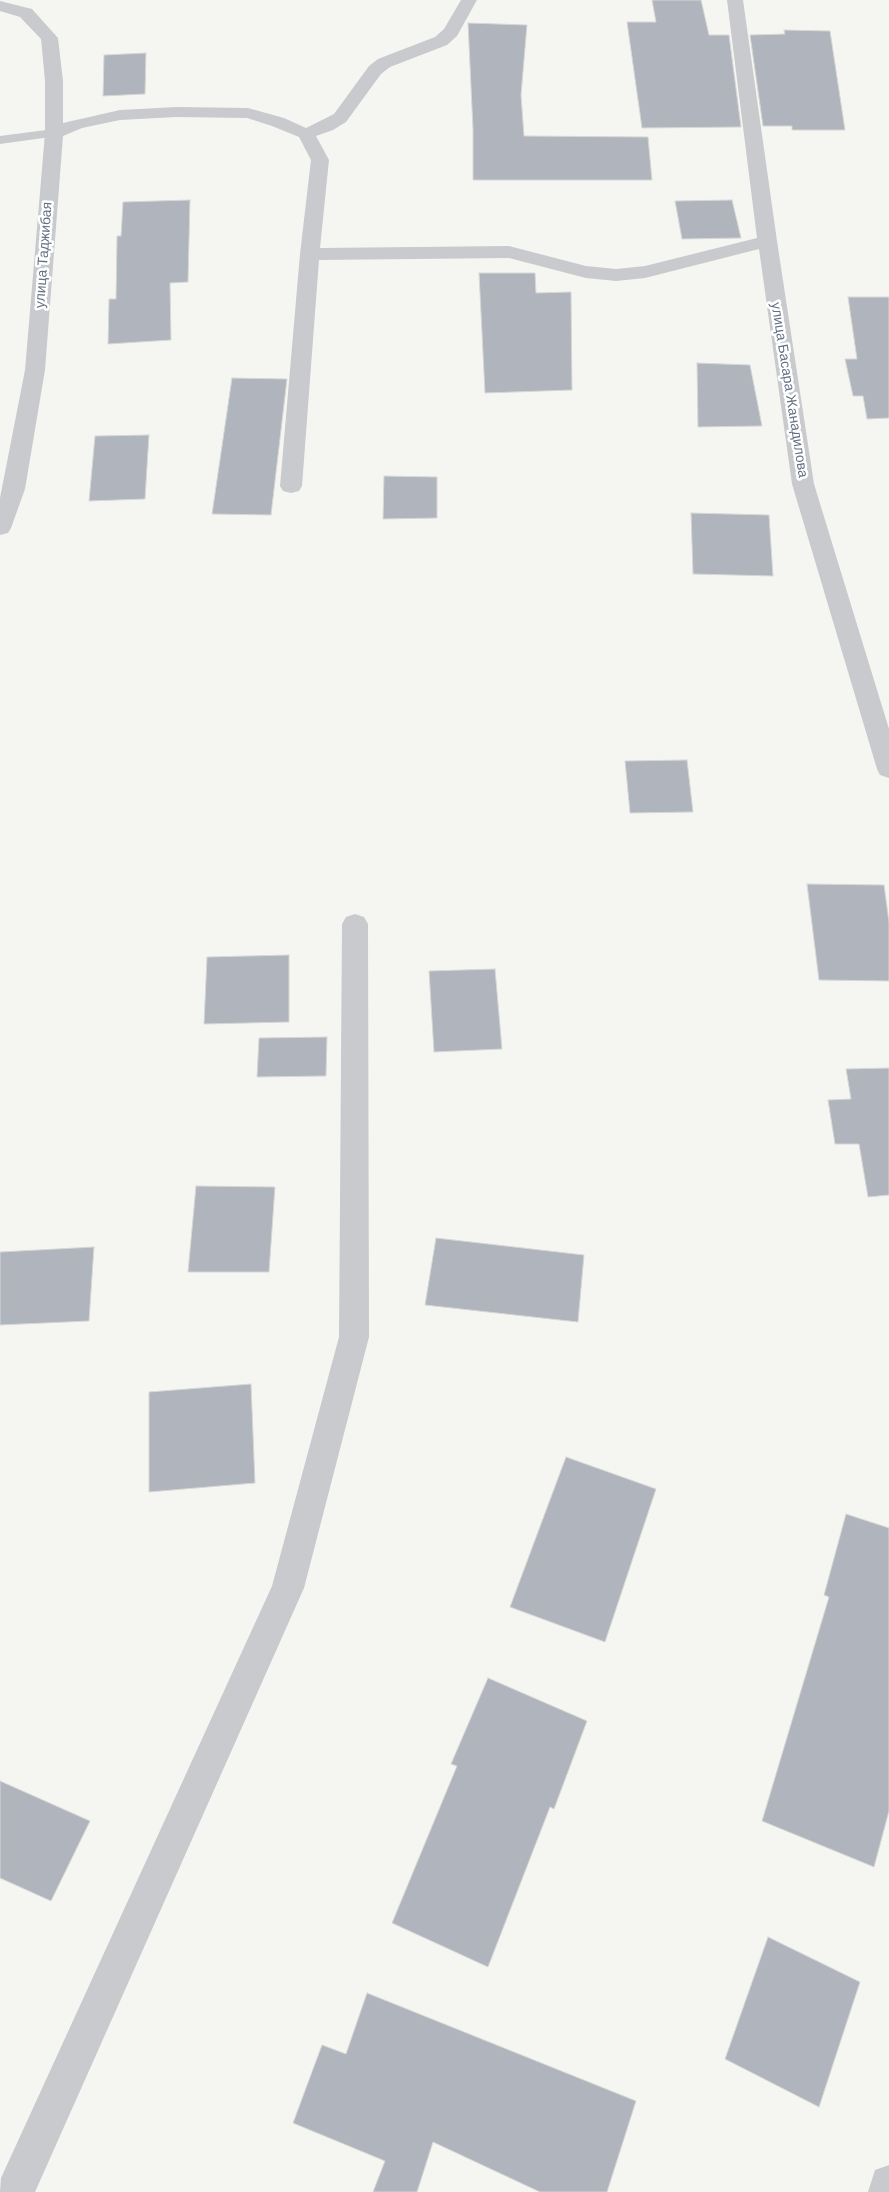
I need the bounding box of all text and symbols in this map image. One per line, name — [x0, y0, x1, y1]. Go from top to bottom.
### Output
street label: улица Таджибая — [32, 201, 56, 309]
street label: улица Басара Жанадилова — [767, 301, 811, 479]

